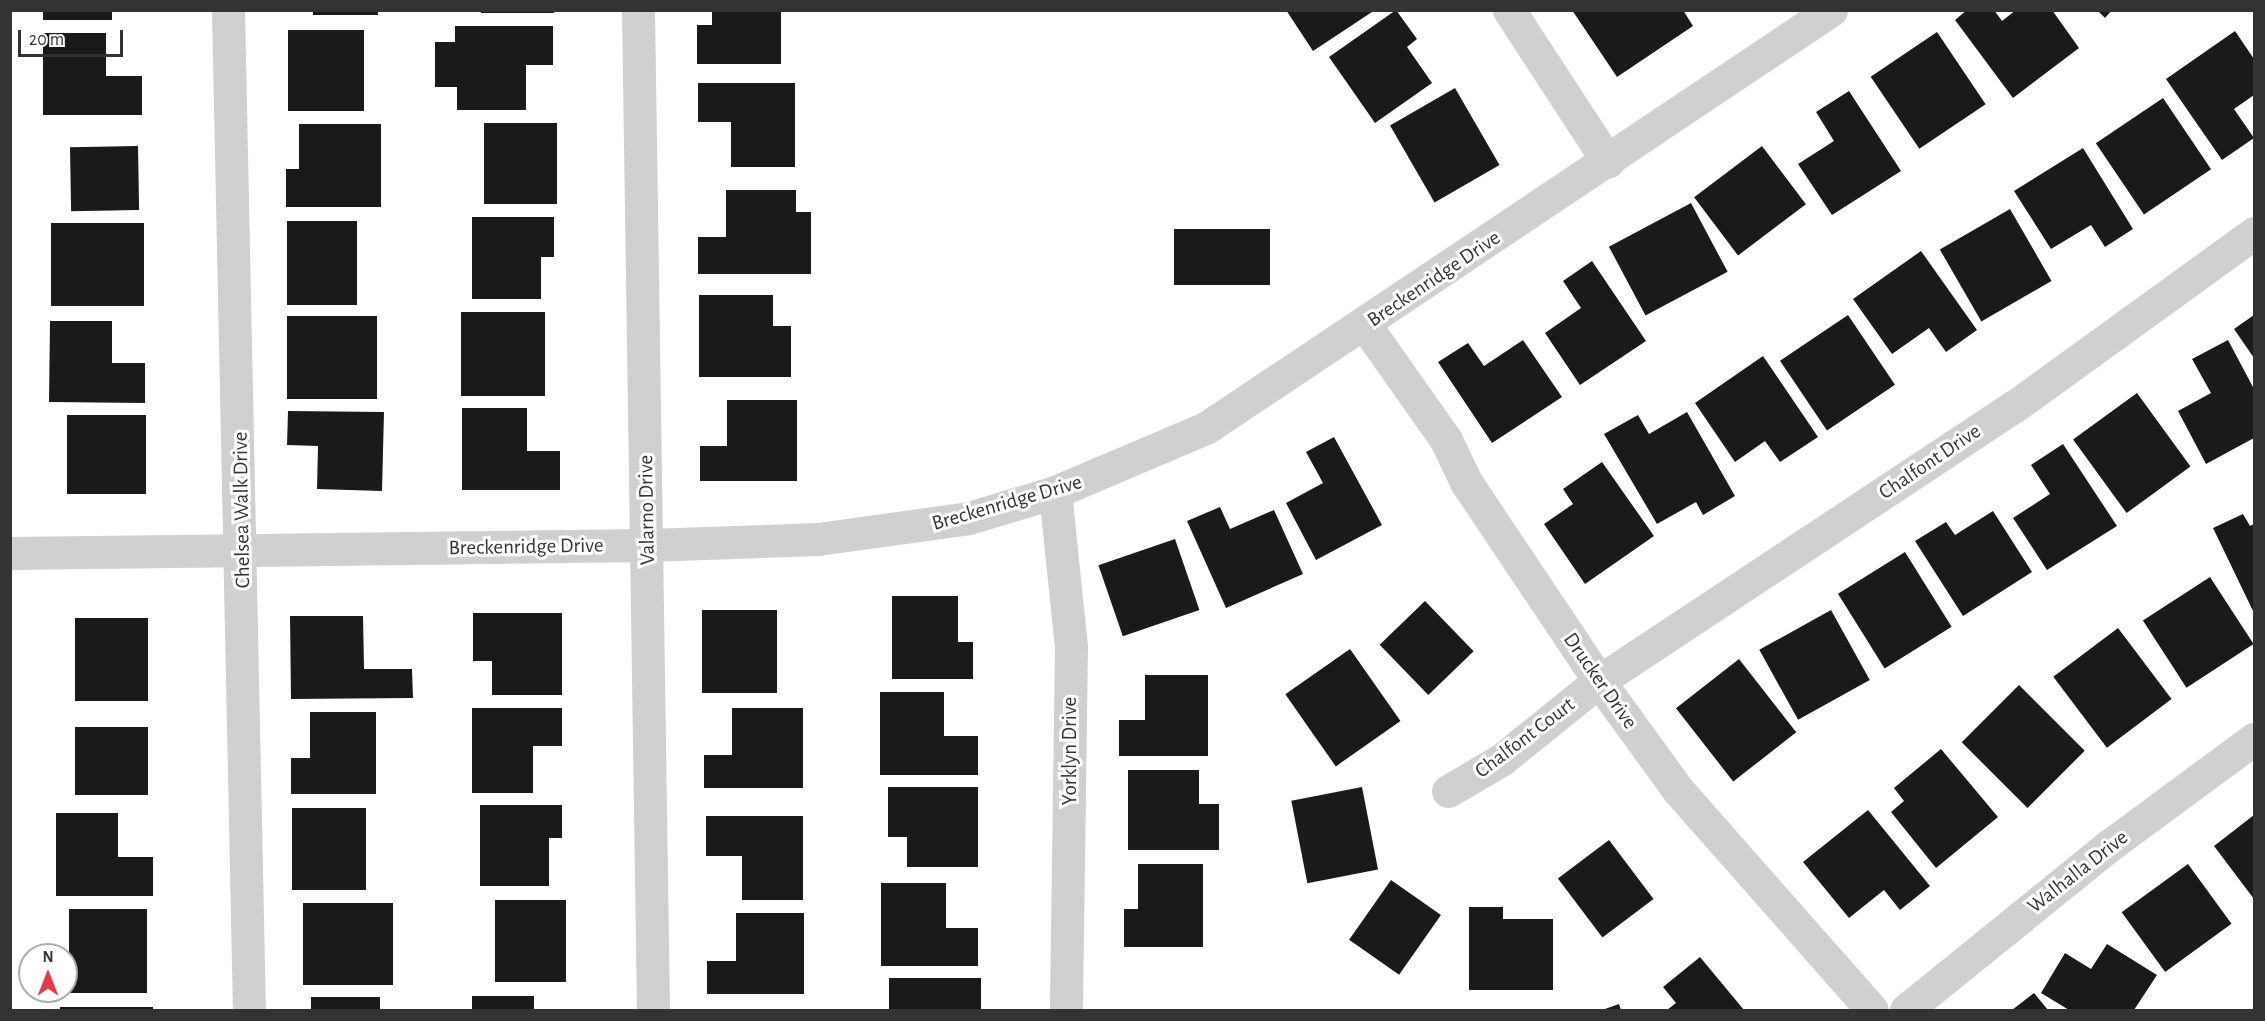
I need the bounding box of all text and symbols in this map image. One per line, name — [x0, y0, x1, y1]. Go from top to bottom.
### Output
scale bar — [21, 18, 126, 56]
text: 20 m — [29, 31, 64, 49]
street label: Breckenridge Drive — [1363, 225, 1505, 333]
street label: Chalfont Drive — [1874, 419, 1986, 505]
street label: Chelsea Walk Drive — [228, 432, 256, 588]
street label: Valarno Drive — [633, 455, 661, 565]
street label: Breckenridge Drive — [929, 470, 1085, 536]
street label: Breckenridge Drive — [448, 533, 604, 561]
street label: Drucker Drive — [1558, 628, 1642, 734]
street label: Chalfont Court — [1470, 692, 1580, 784]
street label: Yorklyn Drive — [1057, 697, 1083, 805]
street label: Walhalla Drive — [2023, 825, 2133, 919]
north arrow — [18, 943, 78, 1003]
text: N — [42, 949, 54, 965]

